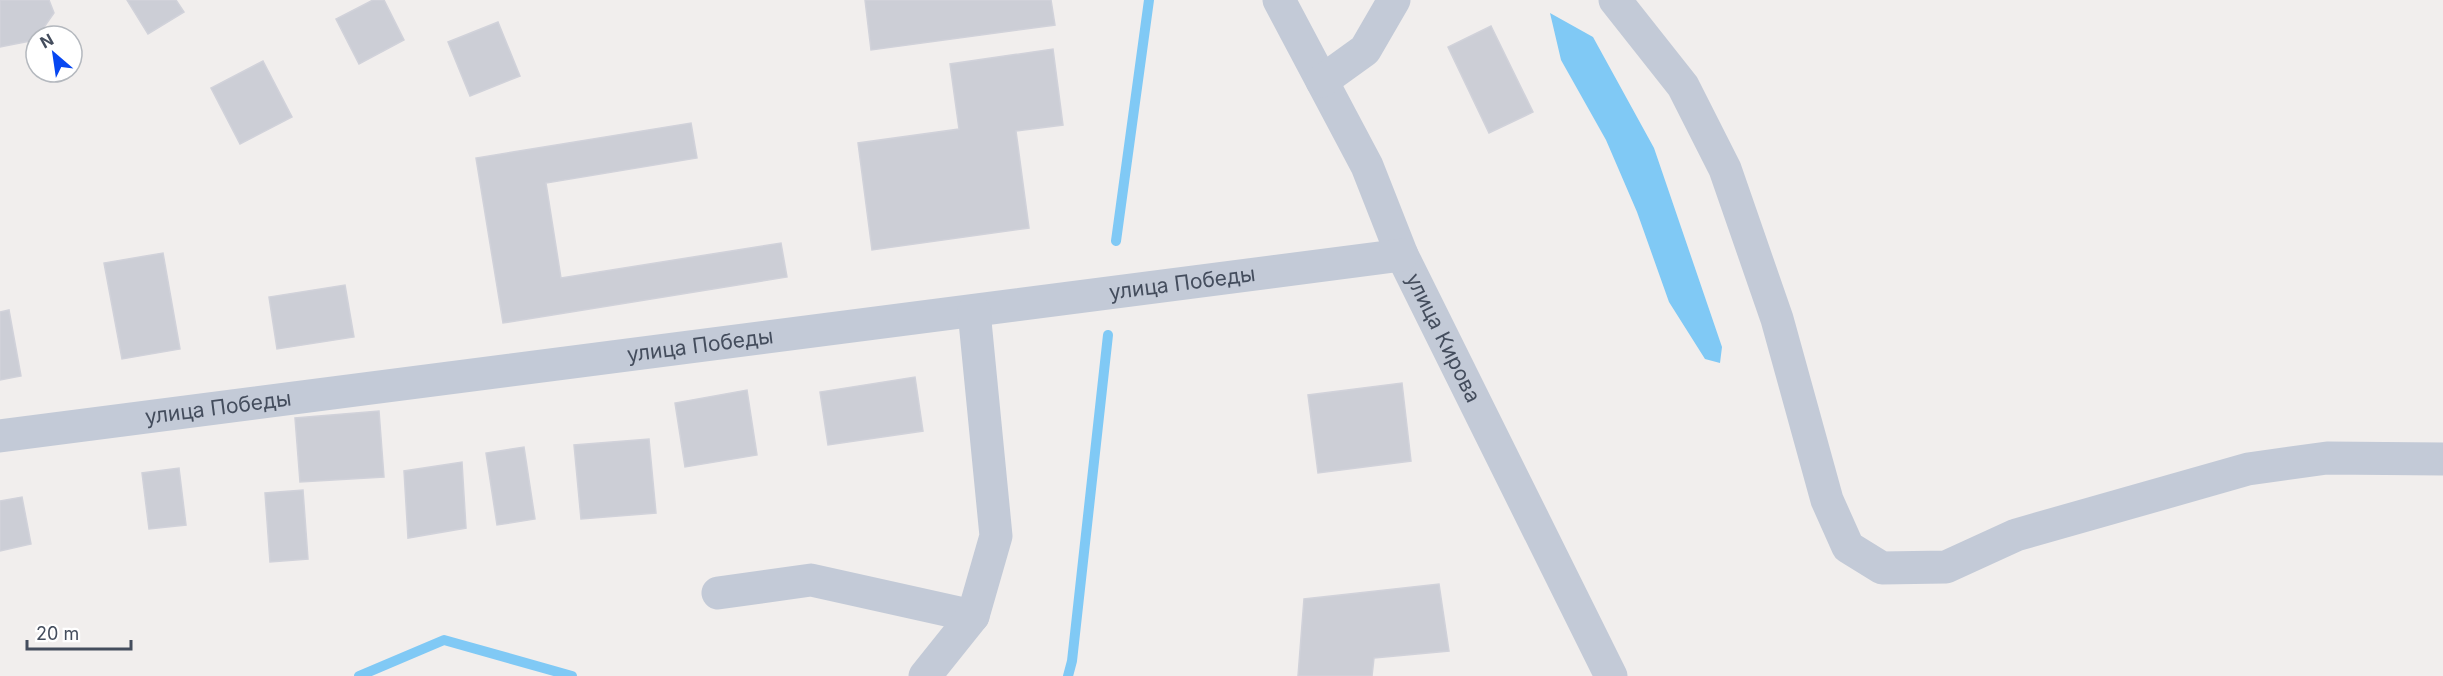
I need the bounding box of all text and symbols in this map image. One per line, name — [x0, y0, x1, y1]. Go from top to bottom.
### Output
north arrow — [24, 24, 84, 84]
text: N — [37, 29, 57, 53]
street label: улица Победы — [1108, 261, 1257, 305]
street label: улица Кирова — [1401, 269, 1486, 406]
street label: улица Победы — [626, 323, 775, 367]
street label: улица Победы — [144, 386, 293, 429]
scale bar — [27, 613, 130, 651]
text: 20 m — [36, 623, 79, 644]

